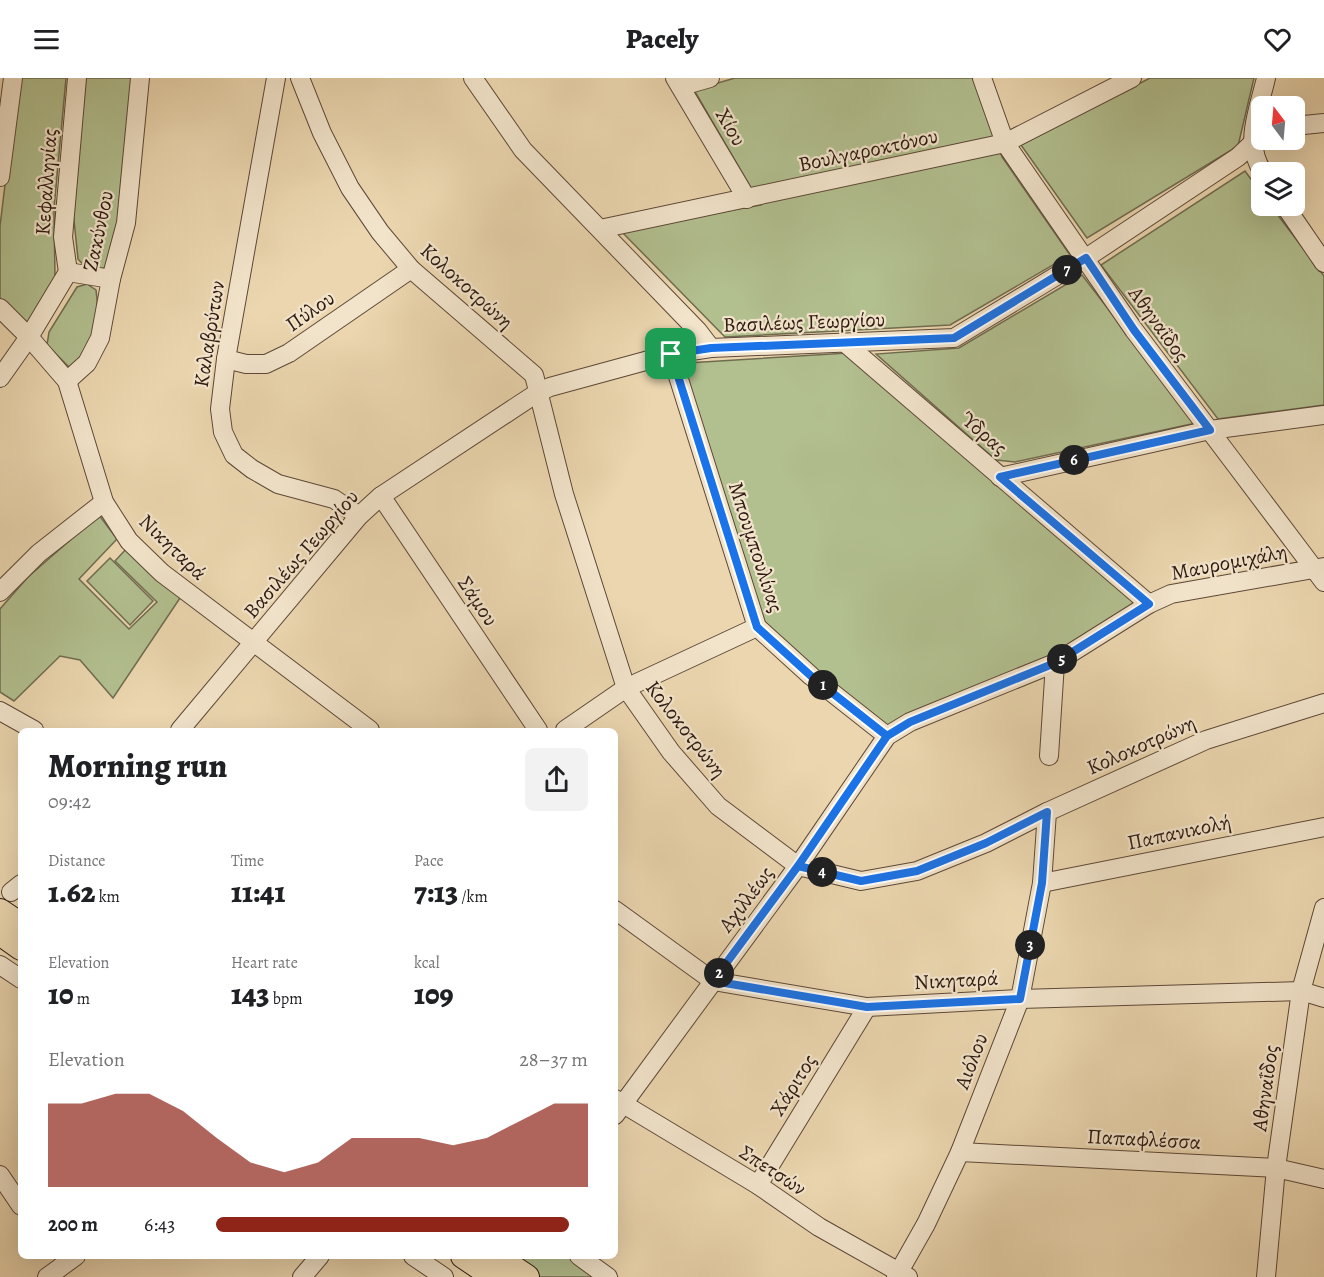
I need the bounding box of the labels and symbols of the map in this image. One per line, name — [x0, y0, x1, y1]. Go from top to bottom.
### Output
north arrow — [1251, 96, 1305, 150]
street label: Χίου — [709, 103, 753, 151]
street label: Βουλγαροκτόνου — [796, 122, 940, 178]
street label: Κεφαλληνίας — [28, 128, 64, 236]
street label: Ζακύνθου — [76, 188, 120, 274]
street label: Κολοκοτρώνη — [414, 237, 520, 335]
pin: 7 — [1052, 255, 1082, 285]
street label: Καλαβρύτων — [187, 278, 231, 389]
street label: Αθηναΐδος — [1122, 280, 1196, 367]
street label: Πύλου — [280, 284, 340, 338]
street label: Βασιλέως Γεωργίου — [722, 305, 886, 339]
pin — [645, 328, 696, 379]
street label: Ύδρας — [955, 405, 1013, 461]
pin: 6 — [1059, 445, 1089, 475]
street label: Μπουμπουλίνας — [722, 478, 790, 616]
street label: Βασιλέως Γεωργίου — [237, 484, 365, 624]
street label: Νικηταρά — [133, 508, 213, 586]
street label: Μαυρομιχάλη — [1168, 537, 1290, 587]
street label: Σάμου — [451, 571, 505, 631]
pin: 5 — [1047, 644, 1077, 674]
pin: 1 — [808, 670, 838, 700]
street label: Κολοκοτρώνη — [639, 675, 733, 783]
street label: Κολοκοτρώνη — [1082, 709, 1200, 781]
street label: Παπανικολή — [1125, 807, 1233, 857]
pin: 4 — [807, 857, 837, 887]
street label: Αχιλλέως — [711, 860, 780, 938]
pin: 3 — [1015, 930, 1045, 960]
pin: 2 — [704, 958, 734, 988]
street label: Νικηταρά — [913, 964, 999, 996]
street label: Αιόλου — [947, 1029, 994, 1094]
street label: Αθηναΐδος — [1245, 1043, 1285, 1134]
street label: Χάριτος — [763, 1049, 823, 1121]
street label: Παπαφλέσσα — [1086, 1122, 1202, 1156]
street label: Σπετσών — [734, 1138, 812, 1202]

